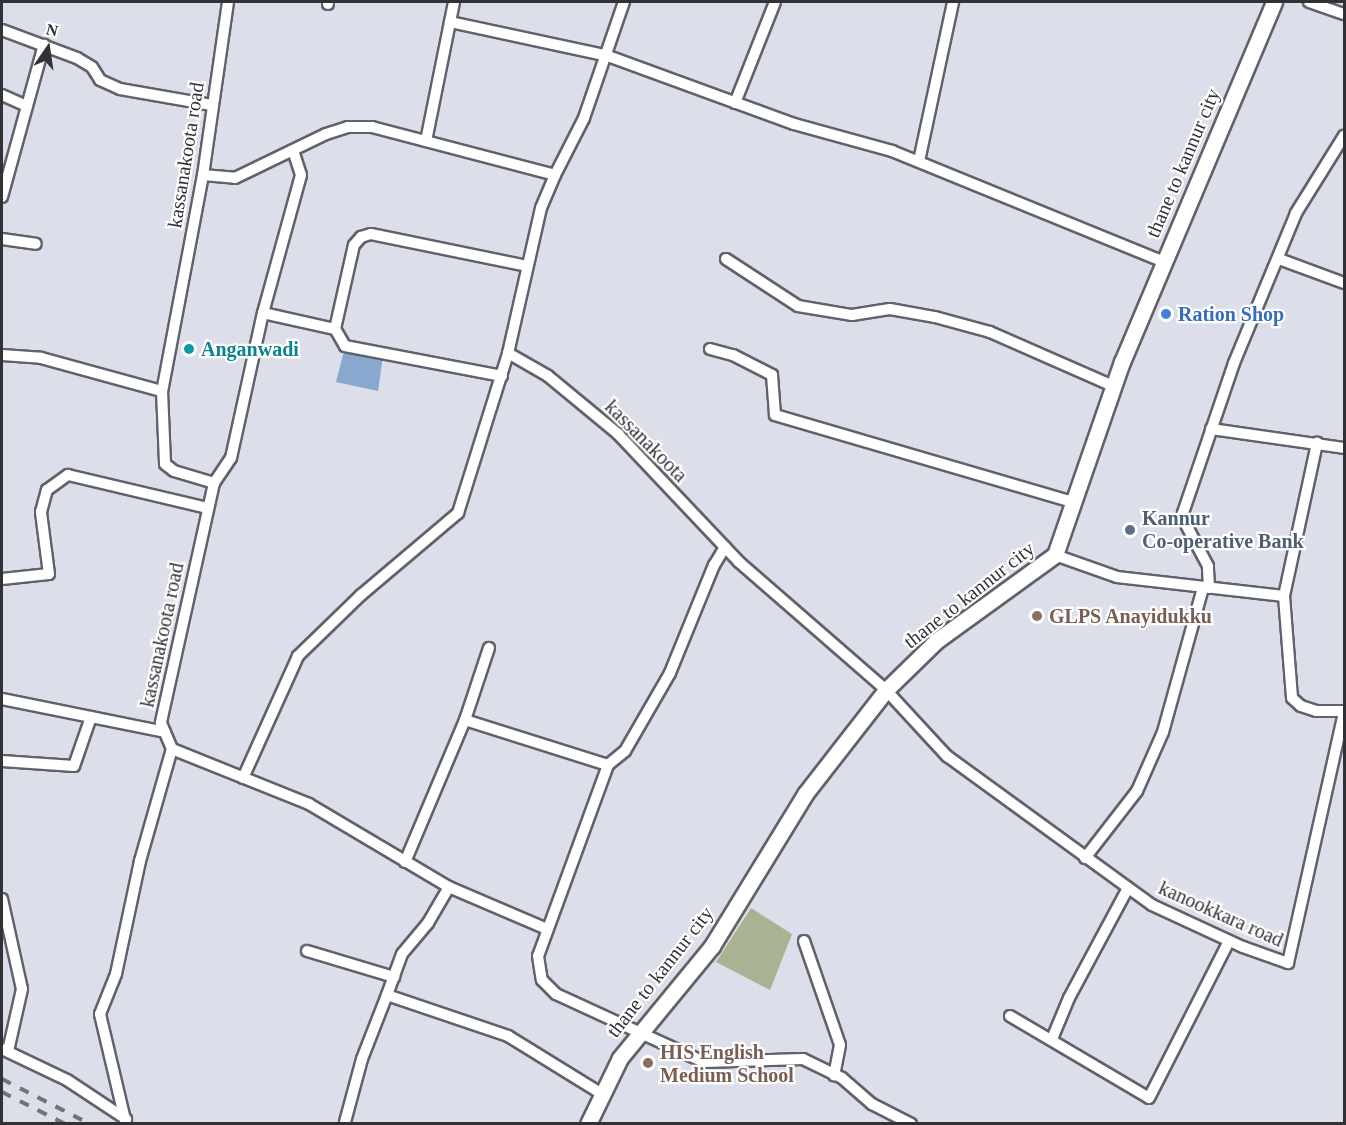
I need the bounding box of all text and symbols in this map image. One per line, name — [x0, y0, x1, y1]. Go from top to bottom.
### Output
north arrow — [18, 18, 78, 78]
text: N — [45, 20, 60, 40]
street label: kassanakoota road — [163, 80, 209, 230]
street label: thane to kannur city — [1141, 85, 1225, 241]
place label: Ration Shop — [1178, 302, 1284, 326]
marker: Ration Shop — [1159, 307, 1173, 321]
place label: Anganwadi — [201, 337, 299, 361]
marker: Anganwadi — [182, 342, 196, 356]
street label: kassanakoota — [600, 395, 692, 487]
place label: Kannur Co-operative Bank — [1142, 506, 1304, 553]
marker: Kannur Co-operative Bank — [1123, 523, 1137, 537]
street label: thane to kannur city — [899, 536, 1039, 654]
street label: kassanakoota road — [135, 561, 189, 709]
place label: GLPS Anayidukku — [1049, 604, 1213, 628]
marker: GLPS Anayidukku — [1030, 609, 1044, 623]
street label: kanookkara road — [1155, 876, 1287, 952]
street label: thane to kannur city — [601, 902, 719, 1042]
place label: HIS English Medium School — [660, 1040, 794, 1087]
marker: HIS English Medium School — [641, 1056, 655, 1070]

